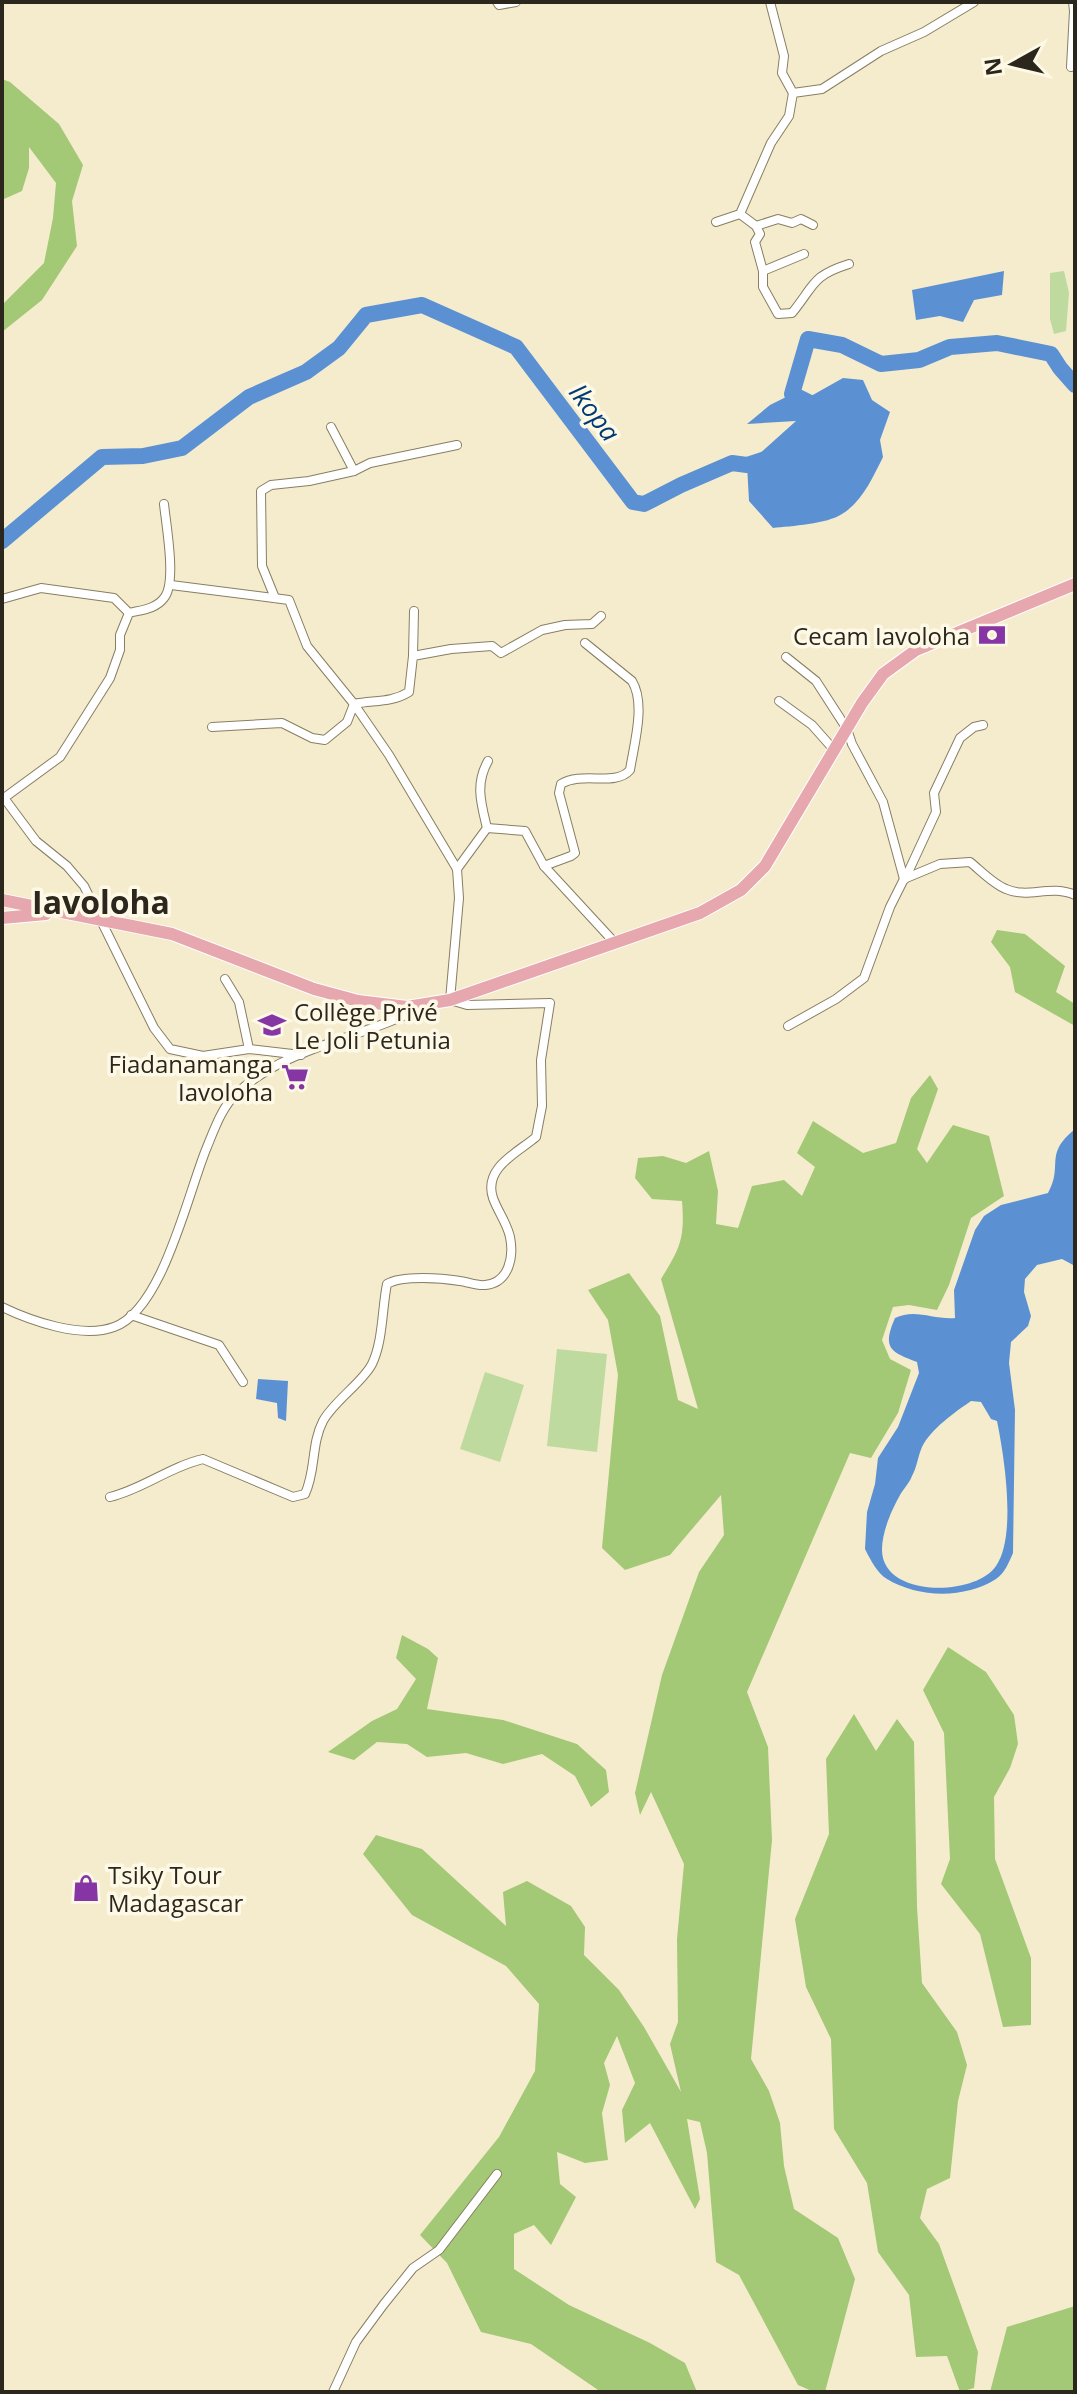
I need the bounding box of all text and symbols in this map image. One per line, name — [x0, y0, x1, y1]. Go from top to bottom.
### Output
north arrow — [973, 24, 1053, 104]
text: N — [976, 56, 1008, 78]
water label: Ikopa — [561, 376, 629, 449]
place label: Cecam Iavoloha — [793, 619, 970, 652]
bank icon: Cecam Iavoloha — [977, 620, 1007, 650]
district label: Iavoloha — [32, 880, 170, 923]
place label: Collège Privé Le Joli Petunia — [294, 995, 451, 1056]
school or university icon: Collège Privé Le Joli Petunia — [257, 1010, 287, 1040]
place label: Fiadanamanga Iavoloha — [109, 1047, 273, 1108]
supermarket icon: Fiadanamanga Iavoloha — [280, 1062, 310, 1092]
place label: Tsiky Tour Madagascar — [108, 1858, 244, 1919]
shop icon: Tsiky Tour Madagascar — [71, 1873, 101, 1903]

